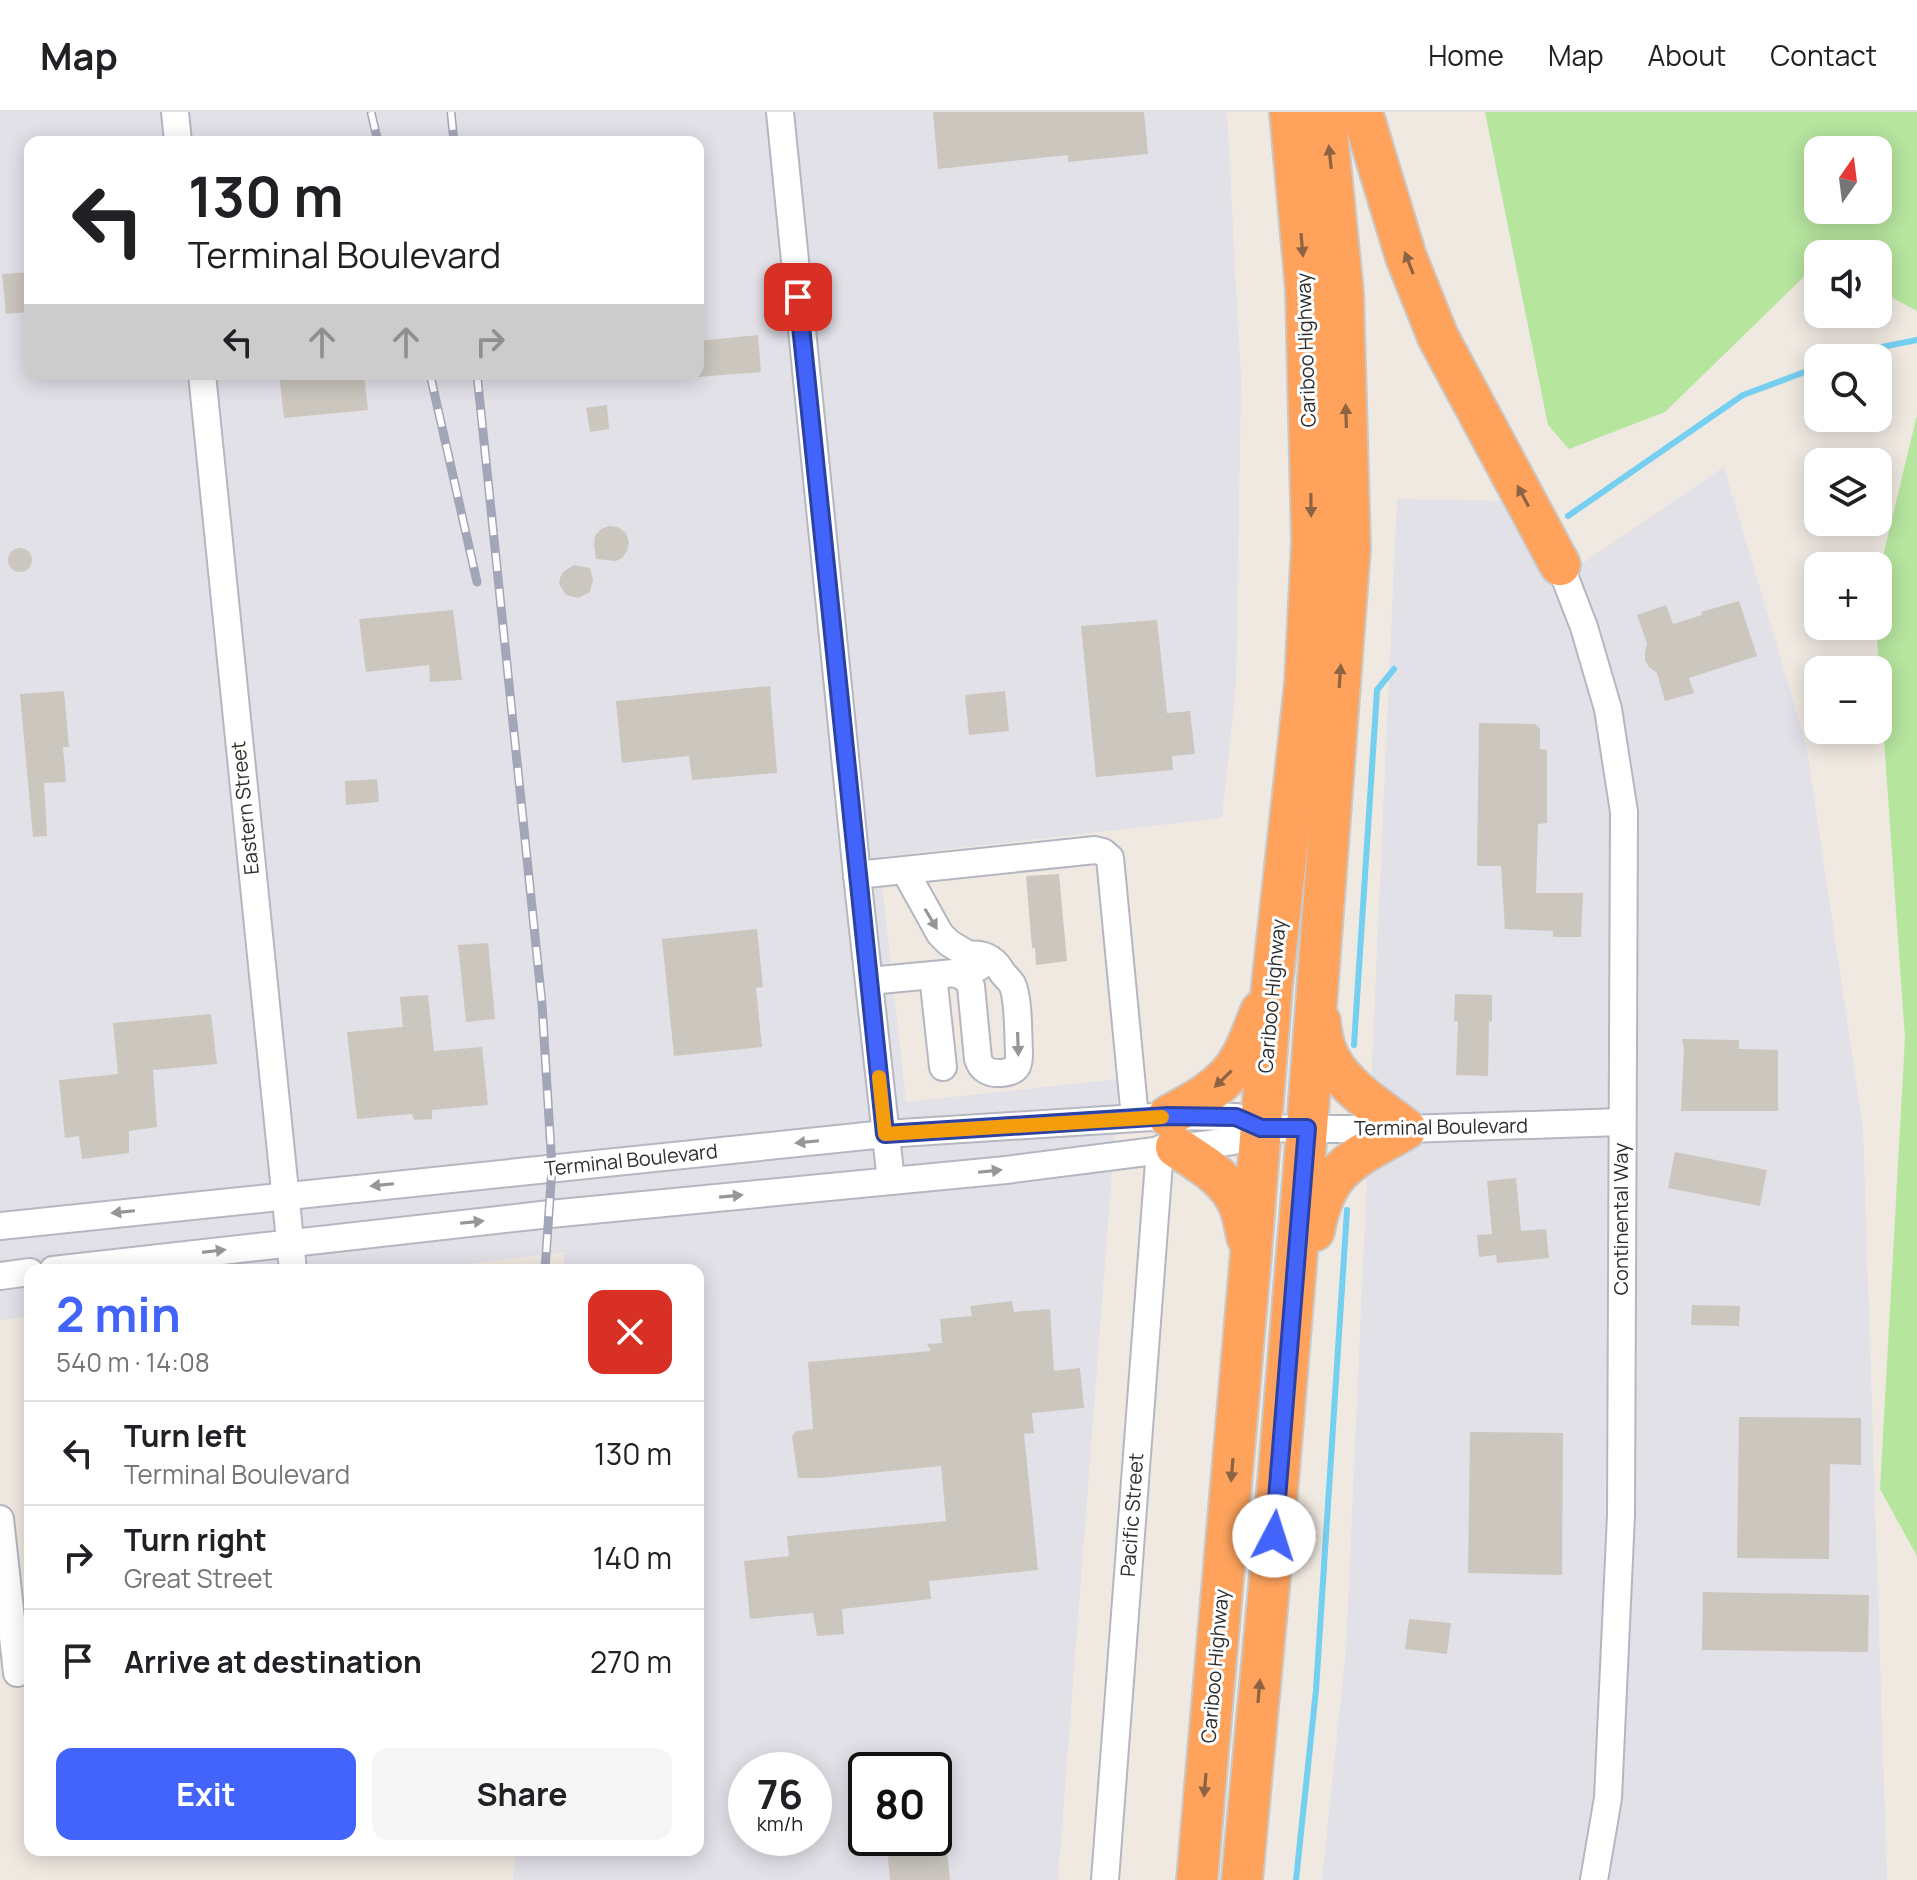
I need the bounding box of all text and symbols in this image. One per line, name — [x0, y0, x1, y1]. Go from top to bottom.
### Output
text: Map — [40, 29, 118, 81]
text: Home — [1428, 36, 1504, 74]
text: Map — [1548, 36, 1604, 74]
text: About — [1648, 36, 1726, 74]
text: Contact — [1770, 36, 1877, 74]
north arrow — [1804, 136, 1892, 224]
map controls — [1804, 136, 1892, 744]
one-way arrow — [1323, 144, 1336, 169]
text: 130 m — [188, 157, 344, 234]
icon: left — [56, 168, 160, 272]
text: Terminal Boulevard — [188, 230, 501, 279]
one-way arrow — [1296, 233, 1309, 258]
button: sound — [1804, 240, 1892, 328]
one-way arrow — [1402, 251, 1415, 275]
pin — [764, 263, 832, 331]
street label: Cariboo Highway — [1289, 272, 1322, 428]
icon: arrive — [776, 275, 820, 319]
icon: left — [216, 320, 260, 364]
icon: ahead — [300, 320, 344, 364]
icon: ahead — [384, 320, 428, 364]
icon: right — [468, 320, 512, 364]
button: search — [1804, 344, 1892, 432]
one-way arrow — [1340, 403, 1352, 428]
button: layers — [1804, 448, 1892, 536]
one-way arrow — [1517, 485, 1531, 507]
one-way arrow — [1304, 493, 1317, 518]
button: + — [1804, 552, 1892, 640]
button: − — [1804, 656, 1892, 744]
one-way arrow — [1334, 663, 1347, 688]
street label: Eastern Street — [224, 740, 265, 876]
one-way arrow — [924, 908, 938, 930]
street label: Cariboo Highway — [1251, 917, 1292, 1074]
one-way arrow — [1012, 1032, 1025, 1057]
one-way arrow — [1214, 1069, 1233, 1087]
street label: Terminal Boulevard — [1354, 1111, 1528, 1142]
one-way arrow — [795, 1135, 820, 1148]
street label: Terminal Boulevard — [543, 1137, 719, 1182]
street label: Continental Way — [1607, 1142, 1634, 1295]
one-way arrow — [978, 1165, 1003, 1178]
one-way arrow — [369, 1179, 394, 1192]
one-way arrow — [719, 1190, 744, 1203]
one-way arrow — [110, 1205, 135, 1218]
one-way arrow — [460, 1216, 485, 1229]
one-way arrow — [202, 1244, 227, 1257]
text: 2 min — [56, 1281, 181, 1346]
button: close — [588, 1290, 672, 1374]
text: 540 m · 14:08 — [56, 1344, 210, 1380]
text: Turn left — [124, 1415, 247, 1456]
icon: left — [56, 1431, 100, 1475]
text: 130 m — [594, 1433, 672, 1474]
street label: Pacific Street — [1114, 1452, 1149, 1578]
text: Terminal Boulevard — [124, 1456, 350, 1492]
one-way arrow — [1225, 1458, 1238, 1483]
position arrow — [1232, 1494, 1316, 1578]
text: Turn right — [124, 1519, 267, 1560]
icon: right — [56, 1535, 100, 1579]
text: 140 m — [593, 1537, 672, 1578]
text: Great Street — [124, 1560, 273, 1596]
street label: Cariboo Highway — [1194, 1587, 1235, 1744]
icon: arrive — [56, 1639, 100, 1683]
text: Arrive at destination — [124, 1641, 422, 1682]
text: 270 m — [590, 1641, 672, 1682]
one-way arrow — [1253, 1678, 1266, 1703]
button: Exit — [56, 1748, 356, 1840]
button: Share — [372, 1748, 672, 1840]
speed limit sign: 80 — [848, 1752, 952, 1856]
text: 76 — [757, 1766, 803, 1821]
one-way arrow — [1198, 1773, 1211, 1798]
text: km/h — [757, 1810, 803, 1837]

